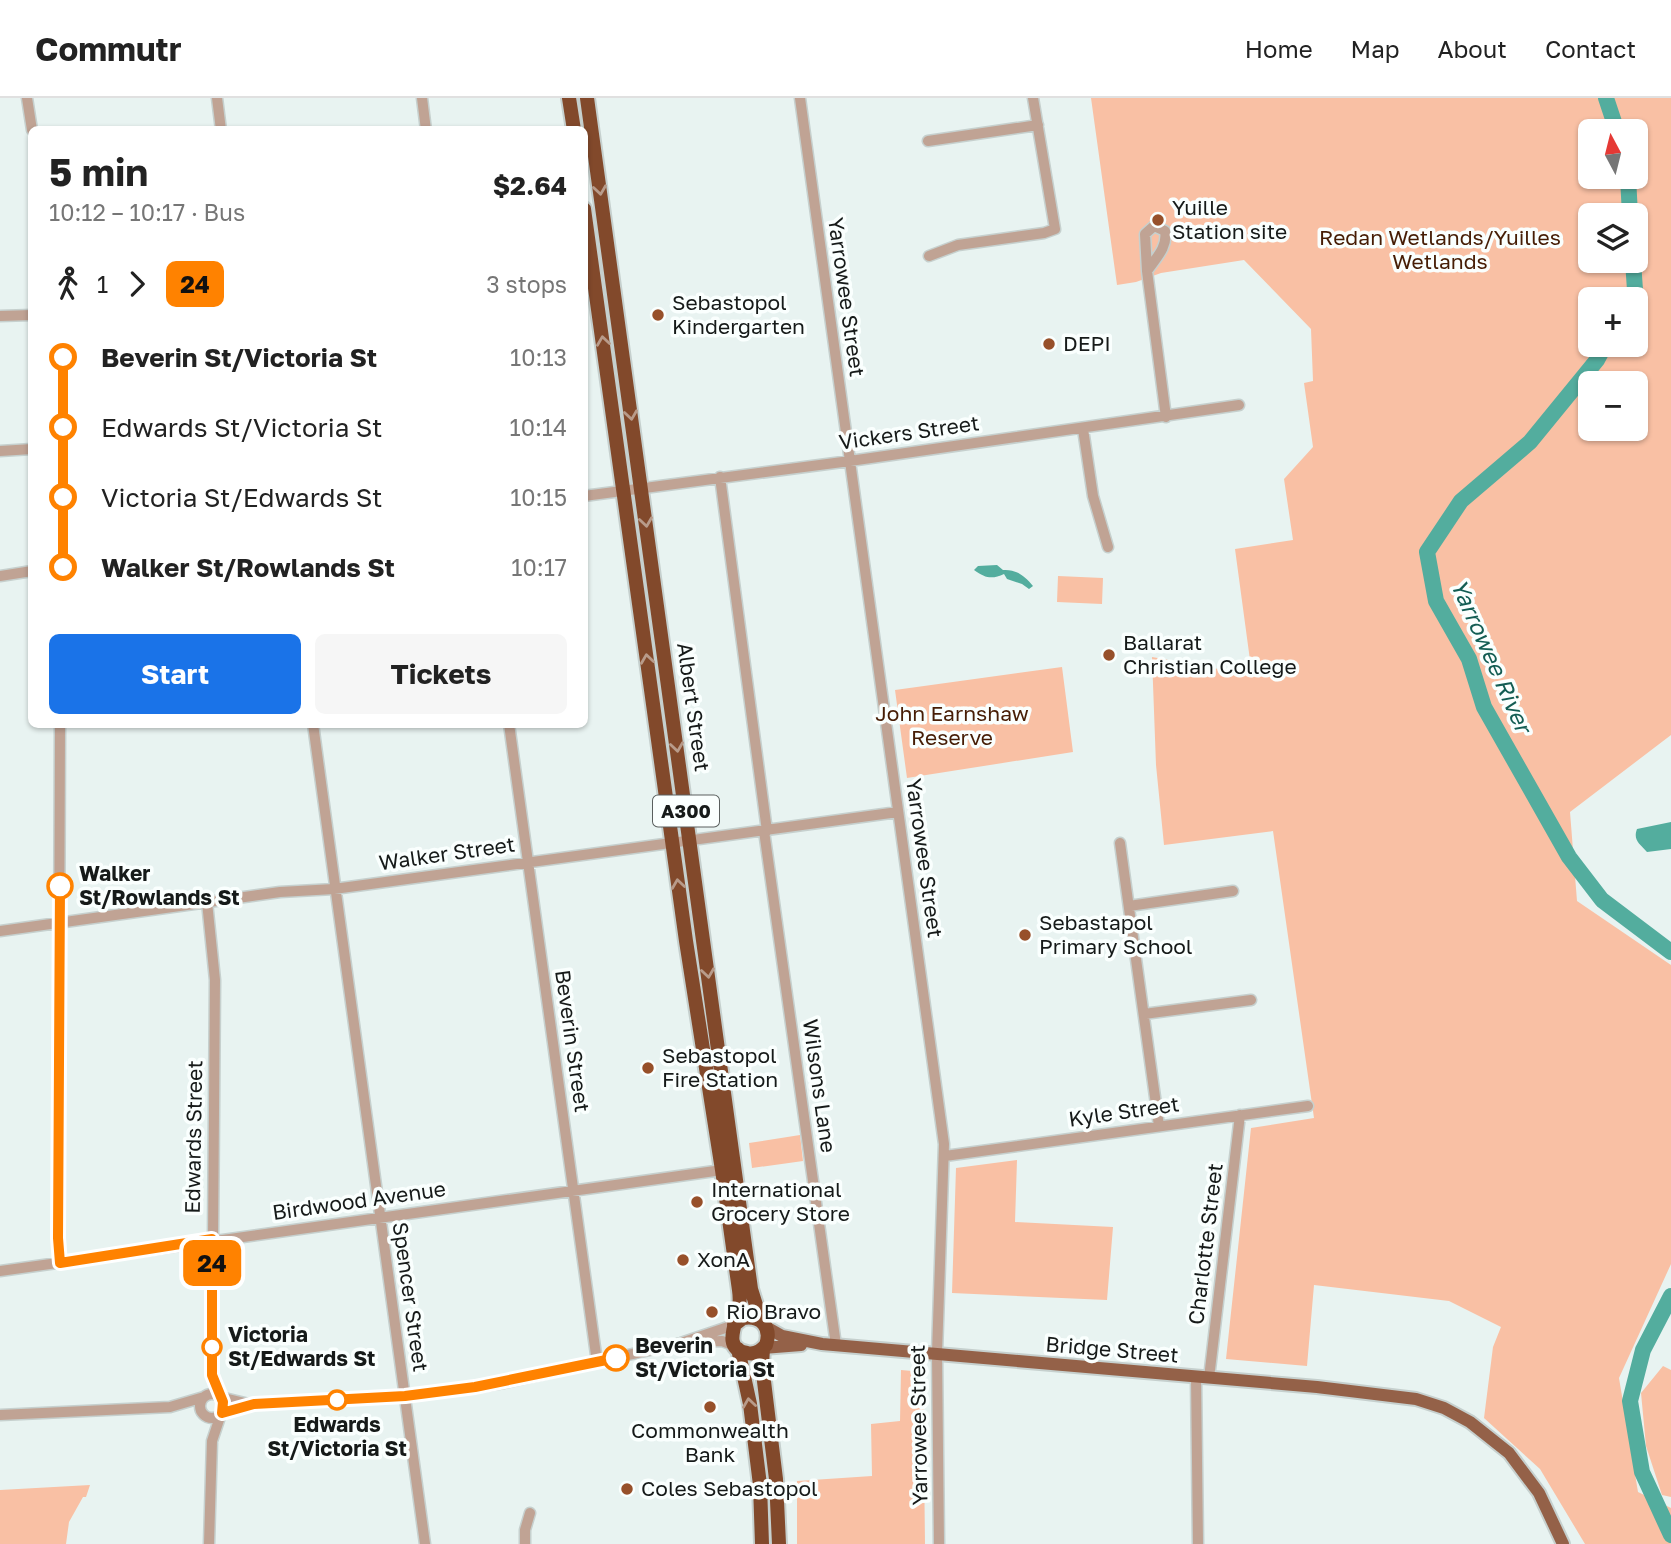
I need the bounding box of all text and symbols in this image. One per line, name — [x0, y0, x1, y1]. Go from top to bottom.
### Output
text: Commutr — [35, 29, 182, 68]
text: Home — [1245, 34, 1313, 63]
text: Map — [1351, 34, 1400, 63]
text: About — [1438, 34, 1507, 63]
text: Contact — [1545, 34, 1636, 63]
north arrow — [1578, 119, 1648, 189]
map controls — [1578, 119, 1648, 441]
text: 5 min — [49, 149, 148, 194]
text: $2.64 — [493, 170, 567, 201]
one-way arrow — [592, 184, 607, 196]
place label: Yuille Station site — [1172, 194, 1287, 244]
text: 10:12 – 10:17 · Bus — [49, 198, 245, 226]
button: layers — [1578, 203, 1648, 273]
marker: Yuille Station site — [1150, 212, 1166, 228]
street label: Yarrowee Street — [823, 215, 871, 378]
park label: Redan Wetlands/Yuilles Wetlands — [1319, 224, 1561, 274]
icon: walk — [49, 265, 87, 303]
icon: forward — [118, 265, 156, 303]
text: 24 — [180, 269, 210, 298]
text: 1 — [97, 270, 108, 298]
text: 3 stops — [486, 270, 567, 298]
button: + — [1578, 287, 1648, 357]
place label: Sebastopol Kindergarten — [672, 289, 805, 339]
marker: Sebastopol Kindergarten — [650, 307, 666, 323]
place label: DEPI — [1063, 330, 1111, 356]
one-way arrow — [595, 335, 610, 347]
marker: DEPI — [1041, 336, 1057, 352]
text: Beverin St/Victoria St — [101, 342, 377, 373]
text: 10:13 — [510, 343, 567, 371]
button: − — [1578, 371, 1648, 441]
one-way arrow — [623, 409, 638, 421]
street label: Vickers Street — [837, 409, 981, 455]
text: Edwards St/Victoria St — [101, 412, 382, 443]
text: 10:14 — [510, 413, 567, 441]
text: Victoria St/Edwards St — [101, 482, 382, 513]
text: 10:15 — [510, 483, 567, 511]
one-way arrow — [638, 516, 653, 528]
text: Walker St/Rowlands St — [101, 552, 395, 583]
text: 10:17 — [511, 553, 567, 581]
water label: Yarrowee River — [1446, 575, 1539, 739]
place label: Ballarat Christian College — [1123, 629, 1297, 679]
button: Start — [49, 634, 301, 714]
button: Tickets — [315, 634, 567, 714]
street label: Albert Street — [672, 641, 716, 773]
marker: Ballarat Christian College — [1101, 647, 1117, 663]
one-way arrow — [640, 653, 655, 665]
park label: John Earnshaw Reserve — [875, 700, 1029, 750]
one-way arrow — [669, 741, 684, 753]
street label: Yarrowee Street — [901, 776, 949, 939]
road number: A300 — [653, 796, 719, 826]
street label: Walker Street — [377, 831, 517, 875]
place label: Walker St/Rowlands St — [79, 860, 240, 910]
marker: Walker St/Rowlands St — [47, 873, 73, 899]
one-way arrow — [671, 878, 686, 890]
place label: Sebastapol Primary School — [1039, 909, 1193, 959]
marker: Sebastapol Primary School — [1017, 927, 1033, 943]
one-way arrow — [700, 967, 715, 978]
street label: Beverin Street — [550, 968, 596, 1114]
street label: Wilsons Lane — [798, 1017, 842, 1154]
place label: Sebastopol Fire Station — [662, 1042, 778, 1092]
street label: Edwards Street — [179, 1060, 207, 1214]
marker: Sebastopol Fire Station — [640, 1060, 656, 1076]
street label: Kyle Street — [1067, 1090, 1181, 1132]
street label: Charlotte Street — [1182, 1162, 1228, 1326]
street label: Birdwood Avenue — [270, 1175, 447, 1225]
place label: International Grocery Store — [711, 1176, 850, 1226]
marker: International Grocery Store — [689, 1194, 705, 1210]
street label: Spencer Street — [388, 1220, 434, 1373]
line badge: 24 — [180, 1240, 244, 1286]
place label: XonA — [697, 1246, 750, 1272]
text: 24 — [197, 1248, 227, 1277]
marker: XonA — [675, 1252, 691, 1268]
place label: Rio Bravo — [726, 1298, 821, 1324]
marker: Rio Bravo — [704, 1304, 720, 1320]
place label: Victoria St/Edwards St — [228, 1321, 375, 1371]
street label: Bridge Street — [1045, 1330, 1180, 1368]
place label: Beverin St/Victoria St — [635, 1332, 775, 1382]
marker: Victoria St/Edwards St — [202, 1337, 222, 1357]
street label: Yarrowee Street — [904, 1344, 932, 1506]
marker: Beverin St/Victoria St — [603, 1345, 629, 1371]
marker: Edwards St/Victoria St — [327, 1390, 347, 1410]
one-way arrow — [742, 1397, 757, 1409]
marker: Commonwealth Bank — [702, 1399, 718, 1415]
place label: Edwards St/Victoria St — [267, 1411, 407, 1461]
place label: Commonwealth Bank — [631, 1417, 789, 1467]
place label: Coles Sebastopol — [641, 1475, 818, 1501]
marker: Coles Sebastopol — [619, 1481, 635, 1497]

